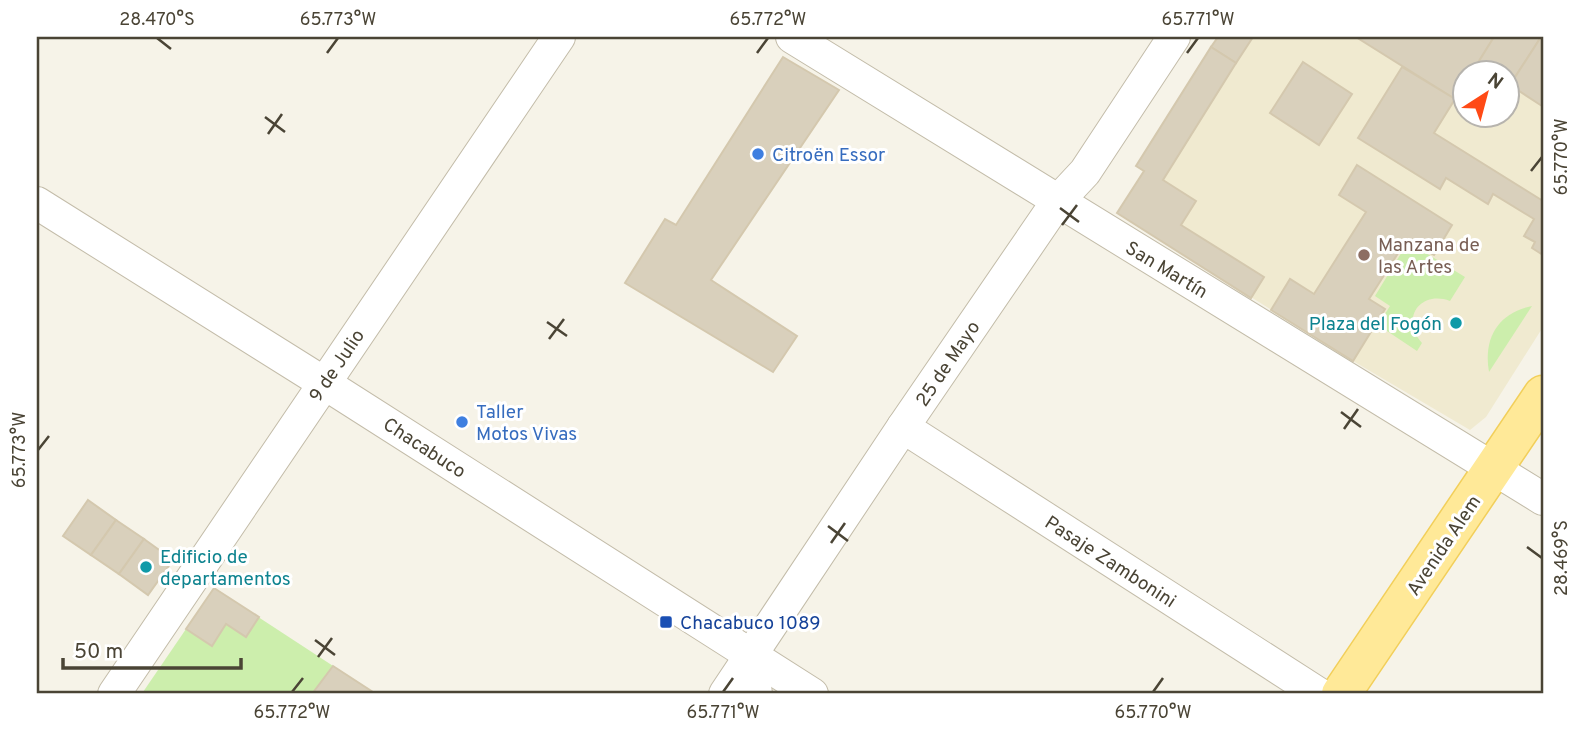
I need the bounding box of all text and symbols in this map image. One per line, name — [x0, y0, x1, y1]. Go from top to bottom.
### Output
text: 28.470°S — [119, 9, 195, 32]
text: 65.773°W — [300, 9, 376, 32]
text: 65.772°W — [730, 9, 806, 32]
text: 65.771°W — [1161, 9, 1235, 32]
north arrow — [1450, 60, 1520, 130]
text: N — [1482, 68, 1507, 96]
text: 65.770°W — [1551, 118, 1574, 196]
place label: Citroën Essor — [772, 144, 886, 168]
marker: Citroën Essor — [750, 146, 766, 162]
place label: Manzana de las Artes — [1378, 234, 1480, 280]
street label: San Martín — [1120, 237, 1212, 305]
marker: Manzana de las Artes — [1356, 247, 1372, 263]
place label: Plaza del Fogón — [1309, 313, 1442, 337]
marker: Plaza del Fogón — [1448, 315, 1464, 331]
street label: 25 de Mayo — [911, 317, 986, 412]
street label: 9 de Julio — [305, 325, 371, 407]
place label: Taller Motos Vivas — [476, 401, 577, 447]
text: 65.773°W — [9, 412, 32, 488]
street label: Chacabuco — [378, 413, 470, 484]
marker: Taller Motos Vivas — [454, 414, 470, 430]
street label: Avenida Alem — [1402, 491, 1487, 601]
street label: Pasaje Zambonini — [1040, 511, 1180, 614]
text: 28.469°S — [1551, 520, 1574, 596]
place label: Edificio de departamentos — [160, 546, 291, 592]
marker: Edificio de departamentos — [138, 559, 154, 575]
place label: Chacabuco 1089 — [680, 612, 821, 636]
marker: Chacabuco 1089 — [658, 614, 674, 630]
scale bar — [63, 626, 242, 670]
text: 50 m — [74, 639, 123, 666]
text: 65.772°W — [254, 702, 330, 725]
text: 65.771°W — [686, 702, 760, 725]
text: 65.770°W — [1114, 702, 1192, 725]

